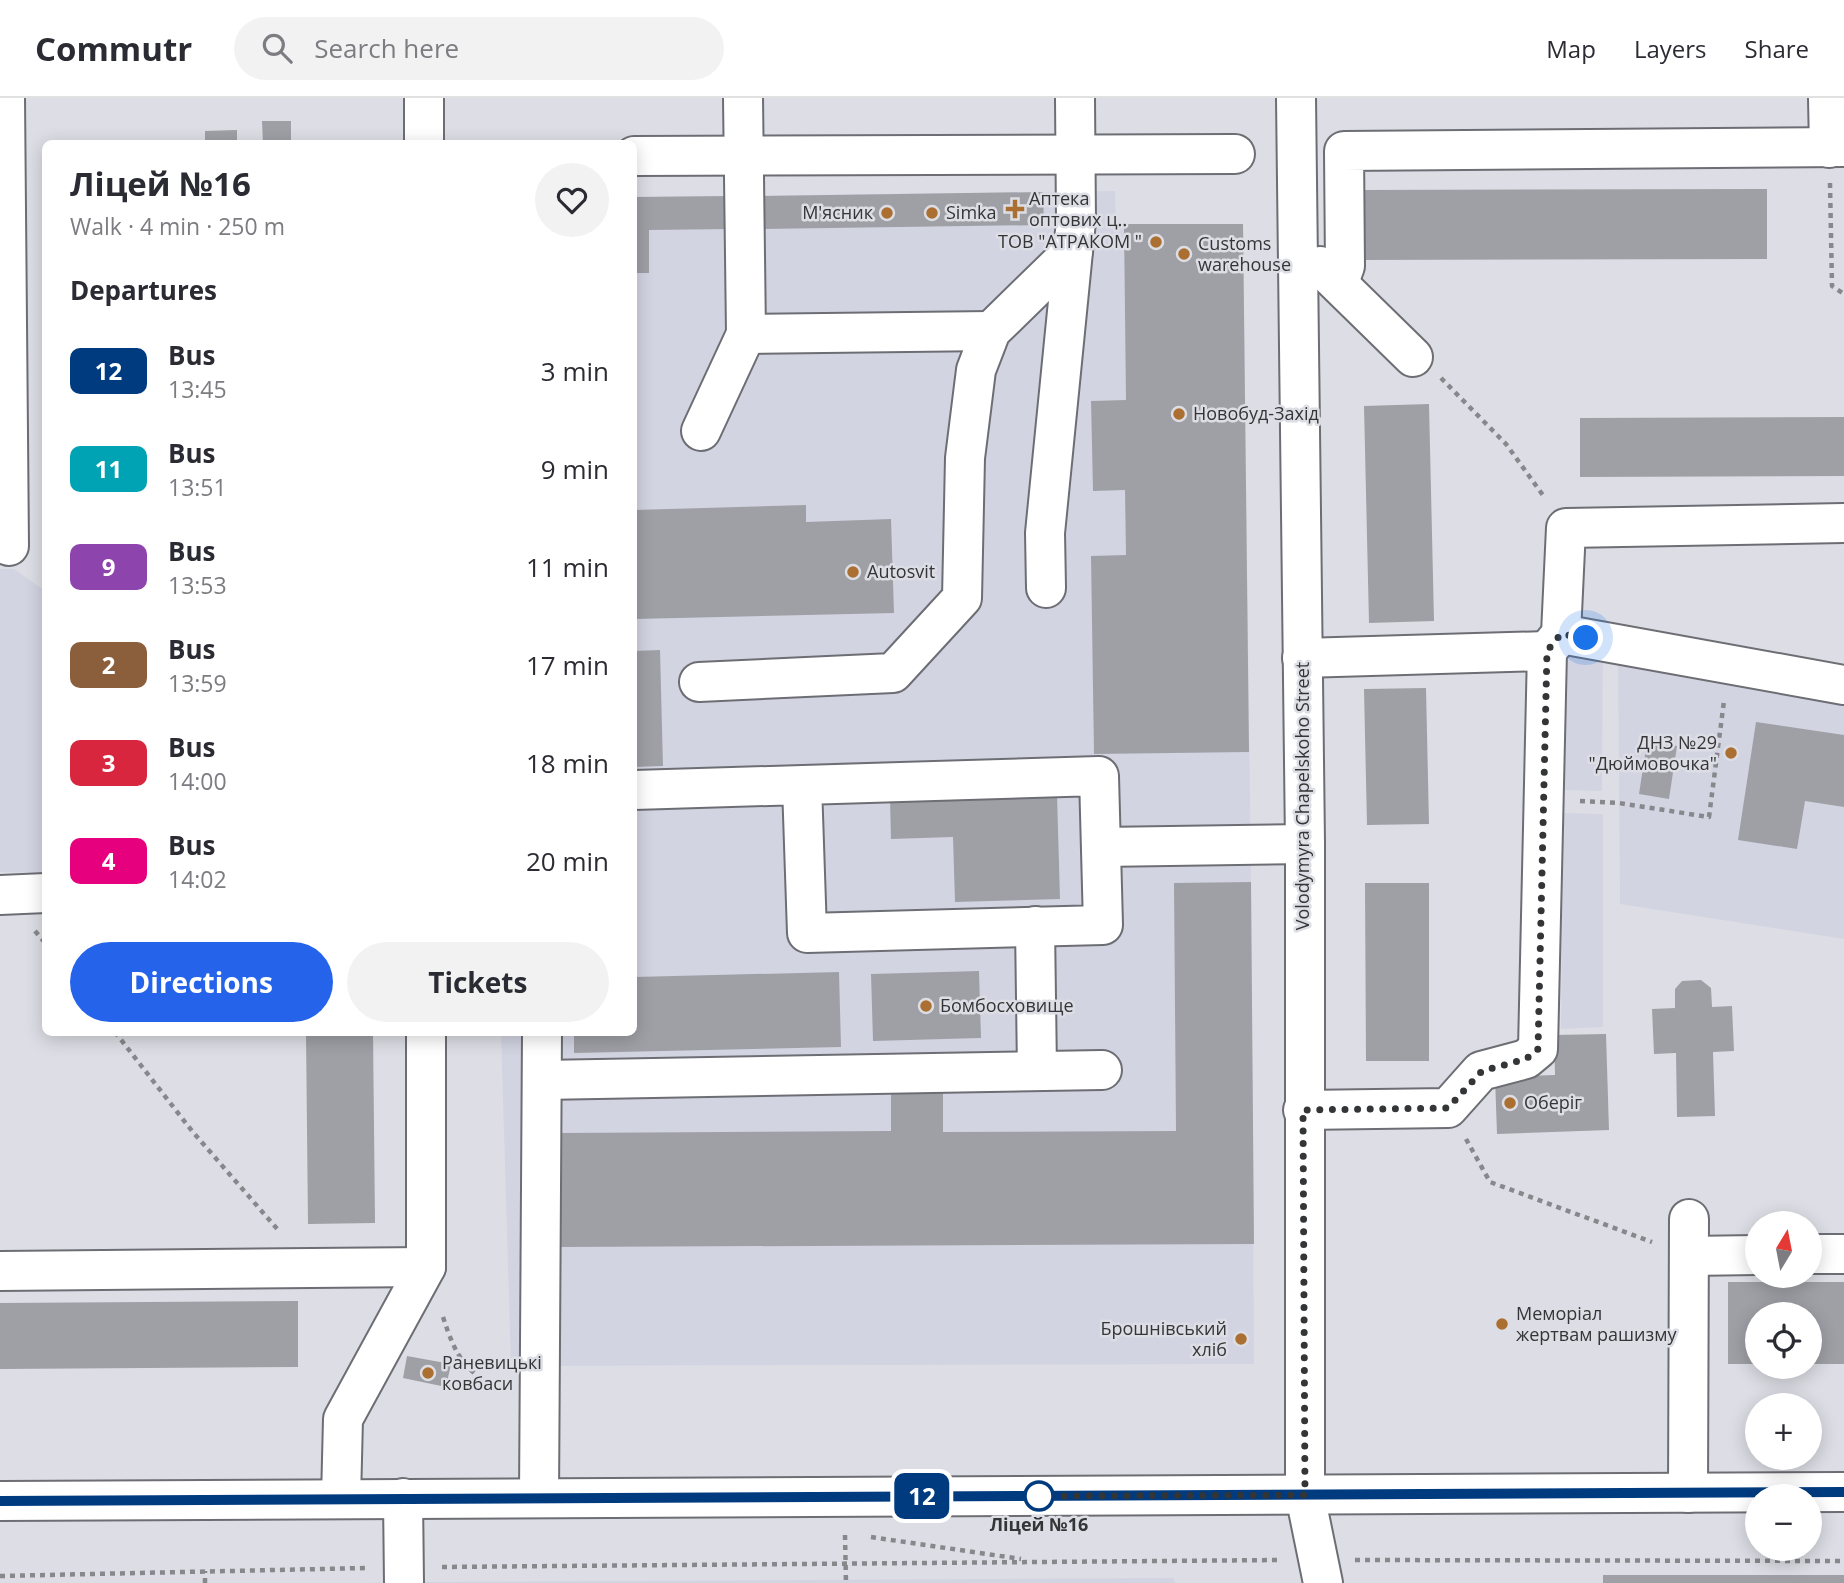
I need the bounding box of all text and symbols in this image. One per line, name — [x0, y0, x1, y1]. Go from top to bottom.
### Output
search box — [234, 17, 724, 80]
text: Commutr — [35, 26, 192, 71]
icon: search — [258, 29, 296, 67]
text: Search here — [314, 30, 459, 66]
text: Map — [1546, 32, 1596, 65]
text: Layers — [1634, 32, 1707, 65]
text: Share — [1745, 32, 1809, 65]
text: Ліцей №16 — [70, 161, 251, 206]
button: heart — [535, 163, 609, 237]
place label: Аптека оптових ц‥ — [1029, 186, 1127, 231]
place label: М'ясник — [802, 200, 874, 224]
place label: Simka — [946, 200, 997, 224]
marker: Аптека оптових ц‥ — [1007, 201, 1023, 217]
marker: М'ясник — [879, 205, 895, 221]
marker: Simka — [924, 205, 940, 221]
text: Walk · 4 min · 250 m — [70, 210, 285, 242]
place label: ТОВ "АТРАКОМ " — [998, 229, 1142, 253]
place label: Customs warehouse — [1198, 231, 1291, 276]
marker: ТОВ "АТРАКОМ " — [1148, 234, 1164, 250]
marker: Customs warehouse — [1176, 246, 1192, 262]
text: Departures — [70, 272, 217, 308]
text: Bus — [168, 337, 215, 373]
text: 3 min — [541, 353, 609, 389]
text: 12 — [95, 354, 122, 387]
text: 13:45 — [168, 373, 227, 405]
place label: Новобуд-Захід — [1193, 401, 1319, 425]
marker: Новобуд-Захід — [1171, 406, 1187, 422]
text: Bus — [168, 435, 215, 471]
text: 9 min — [541, 451, 609, 487]
text: 11 — [95, 452, 122, 485]
text: 13:51 — [168, 471, 227, 503]
text: Bus — [168, 533, 215, 569]
text: 11 min — [526, 549, 609, 585]
text: 9 — [102, 550, 115, 583]
place label: Autosvit — [867, 559, 935, 583]
marker: Autosvit — [845, 564, 861, 580]
text: 13:53 — [168, 569, 227, 601]
your location — [1568, 620, 1603, 655]
text: Bus — [168, 631, 215, 667]
text: 17 min — [526, 647, 609, 683]
text: 2 — [102, 648, 115, 681]
street label: Volodymyra Chapelskoho Street — [1290, 662, 1314, 930]
text: 13:59 — [168, 667, 227, 699]
text: Bus — [168, 729, 215, 765]
place label: ДНЗ №29 "Дюймовочка" — [1589, 730, 1717, 775]
text: 18 min — [526, 745, 609, 781]
marker: ДНЗ №29 "Дюймовочка" — [1723, 745, 1739, 761]
text: 3 — [102, 746, 115, 779]
text: 14:00 — [168, 765, 227, 797]
text: Bus — [168, 827, 215, 863]
text: 20 min — [526, 843, 609, 879]
text: 4 — [102, 844, 115, 877]
text: 14:02 — [168, 863, 227, 895]
button: Directions — [70, 942, 333, 1022]
button: Tickets — [347, 942, 609, 1022]
place label: Бомбосховище — [940, 993, 1074, 1017]
marker: Бомбосховище — [918, 998, 934, 1014]
place label: Оберіг — [1524, 1090, 1582, 1114]
marker: Оберіг — [1502, 1095, 1518, 1111]
north arrow — [1745, 1211, 1822, 1288]
map controls — [1745, 1211, 1822, 1561]
place label: Меморіал жертвам рашизму — [1516, 1301, 1677, 1346]
button: locate — [1745, 1302, 1822, 1379]
place label: Брошнівський хліб — [1100, 1316, 1227, 1361]
marker: Меморіал жертвам рашизму — [1494, 1316, 1510, 1332]
marker: Брошнівський хліб — [1233, 1331, 1249, 1347]
place label: Раневицькі ковбаси — [442, 1350, 542, 1395]
marker: Раневицькі ковбаси — [420, 1365, 436, 1381]
button: + — [1745, 1393, 1822, 1470]
line badge: 12 — [890, 1473, 954, 1519]
text: 12 — [908, 1479, 936, 1512]
marker: Ліцей №16 — [1024, 1481, 1054, 1511]
button: − — [1745, 1484, 1822, 1561]
place label: Ліцей №16 — [990, 1512, 1088, 1536]

